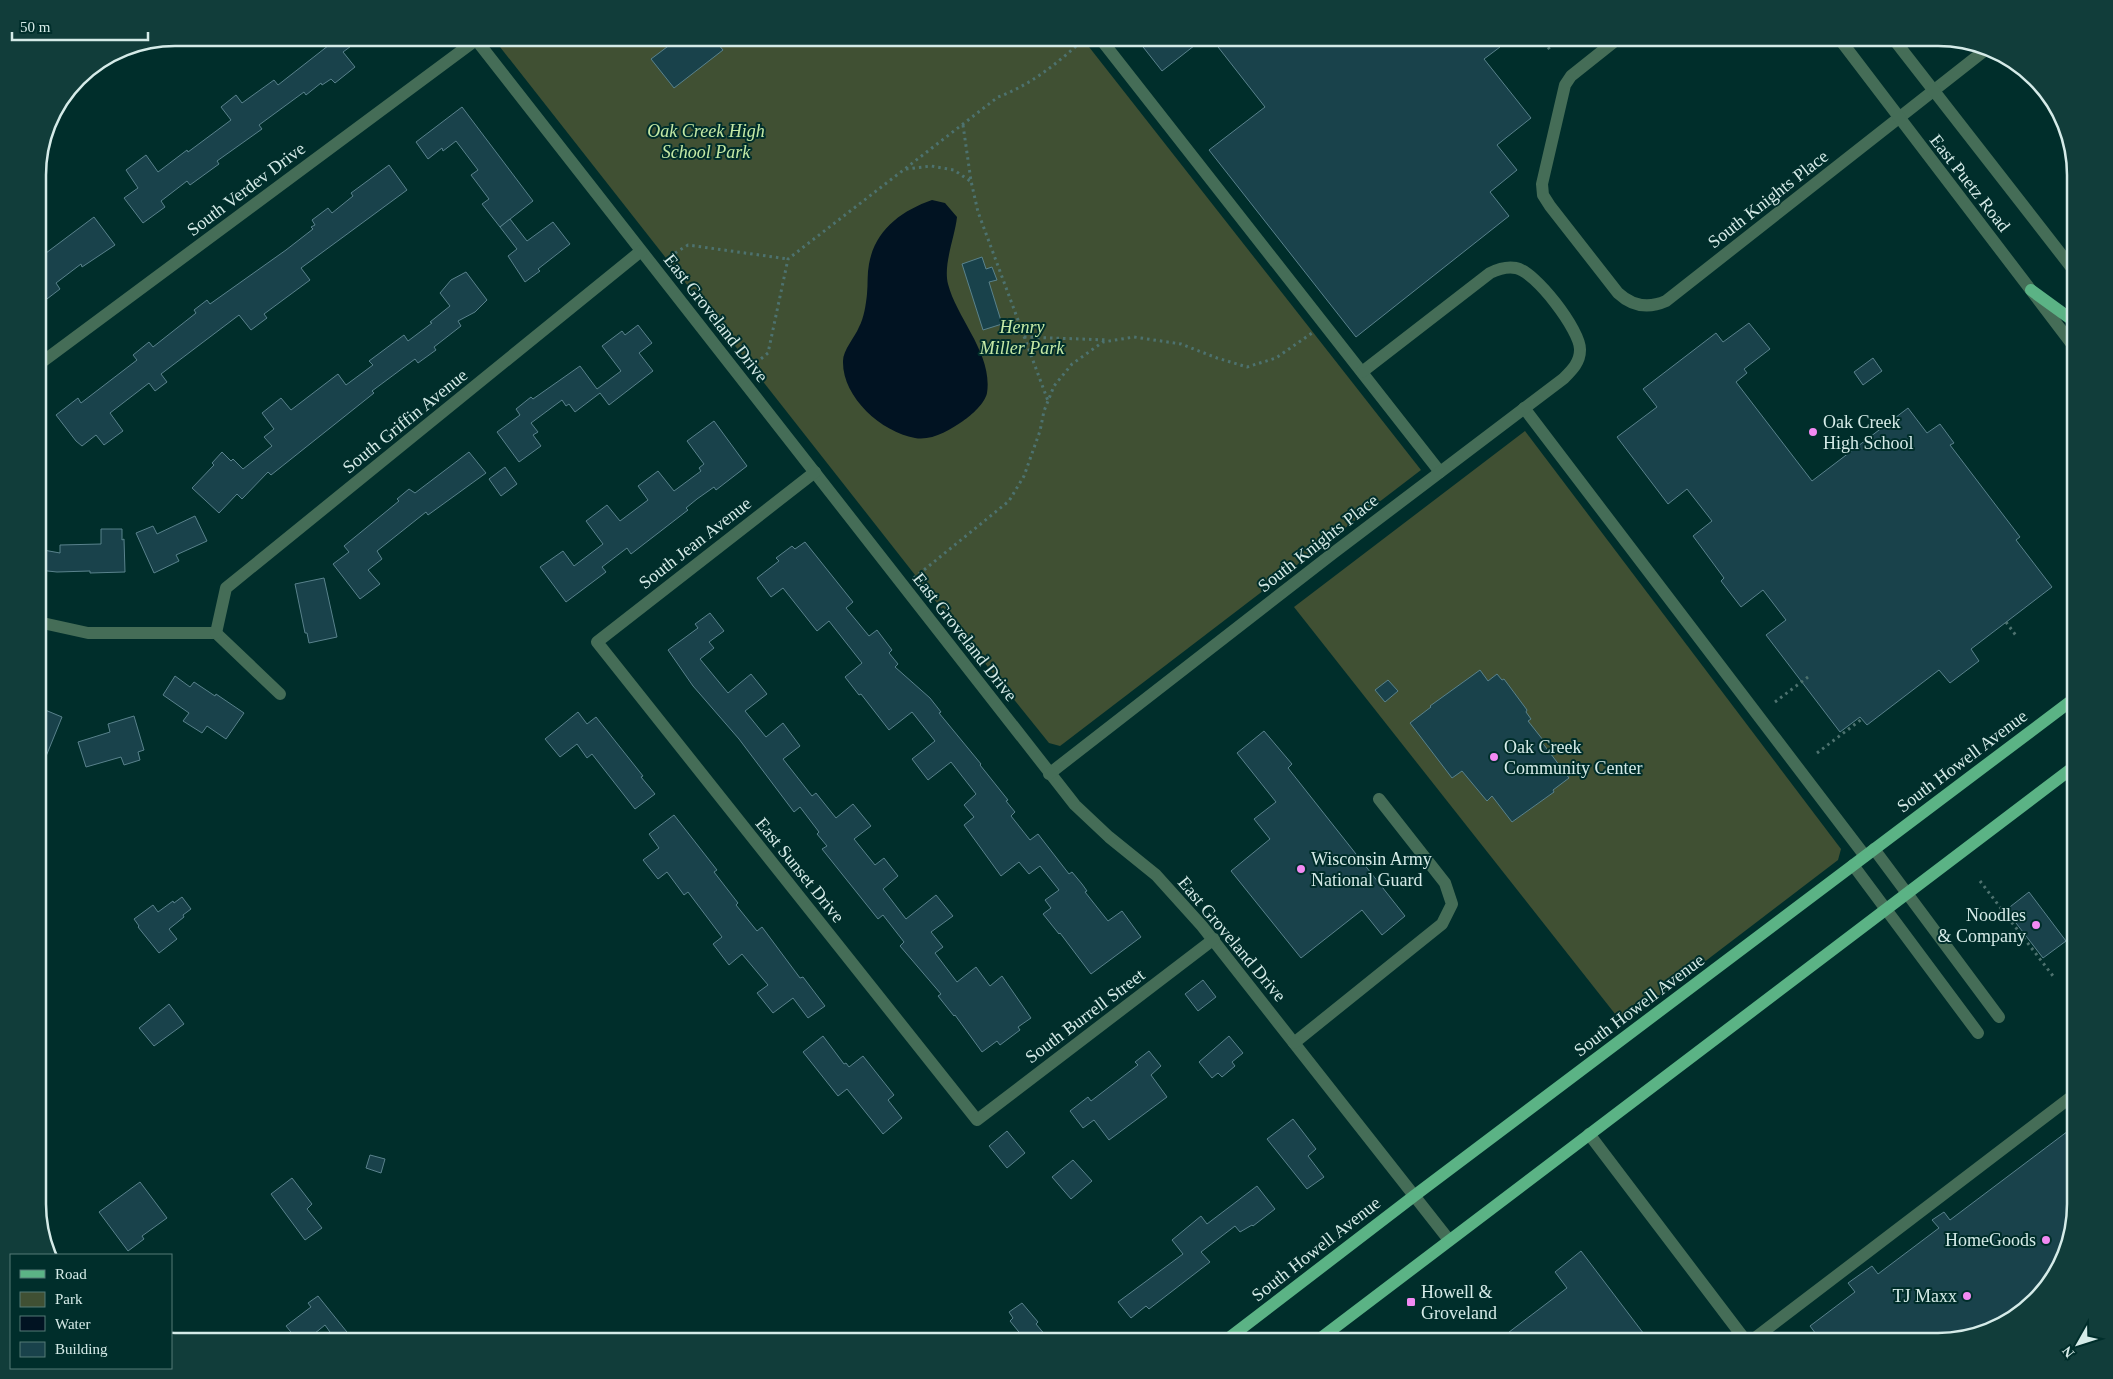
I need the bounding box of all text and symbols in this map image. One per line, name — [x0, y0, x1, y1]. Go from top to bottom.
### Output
scale bar — [12, 10, 149, 42]
text: 50 m — [20, 19, 51, 35]
park label: Oak Creek High School Park — [647, 121, 765, 162]
street label: East Puetz Road — [1926, 130, 2014, 236]
street label: South Verdev Drive — [183, 138, 309, 240]
street label: South Knights Place — [1704, 146, 1832, 252]
street label: East Groveland Drive — [660, 250, 772, 386]
park label: Henry Miller Park — [979, 317, 1065, 358]
street label: South Griffin Avenue — [339, 365, 471, 477]
place label: Oak Creek High School — [1823, 412, 1914, 453]
marker: Oak Creek High School — [1807, 426, 1819, 438]
street label: South Knights Place — [1254, 490, 1382, 596]
street label: South Jean Avenue — [635, 493, 755, 593]
street label: East Groveland Drive — [909, 569, 1021, 705]
street label: South Howell Avenue — [1893, 706, 2031, 816]
place label: Oak Creek Community Center — [1504, 737, 1643, 778]
marker: Oak Creek Community Center — [1488, 751, 1500, 763]
street label: East Sunset Drive — [752, 814, 848, 926]
place label: Wisconsin Army National Guard — [1311, 849, 1432, 890]
marker: Wisconsin Army National Guard — [1295, 863, 1307, 875]
street label: East Groveland Drive — [1174, 872, 1290, 1006]
place label: Noodles & Company — [1938, 905, 2026, 946]
marker: Noodles & Company — [2030, 919, 2042, 931]
street label: South Howell Avenue — [1570, 950, 1708, 1060]
street label: South Burrell Street — [1021, 965, 1149, 1067]
street label: South Howell Avenue — [1248, 1193, 1384, 1305]
place label: HomeGoods — [1945, 1230, 2036, 1250]
marker: HomeGoods — [2040, 1234, 2052, 1246]
legend — [10, 1254, 172, 1369]
text: Road — [55, 1266, 87, 1282]
place label: Howell & Groveland — [1421, 1282, 1497, 1323]
place label: TJ Maxx — [1893, 1286, 1957, 1306]
marker: TJ Maxx — [1961, 1290, 1973, 1302]
text: Park — [55, 1291, 83, 1307]
marker: Howell & Groveland — [1405, 1296, 1417, 1308]
text: Water — [55, 1316, 90, 1332]
north arrow — [2053, 1319, 2103, 1369]
text: Building — [55, 1341, 108, 1357]
text: N — [2059, 1343, 2077, 1361]

